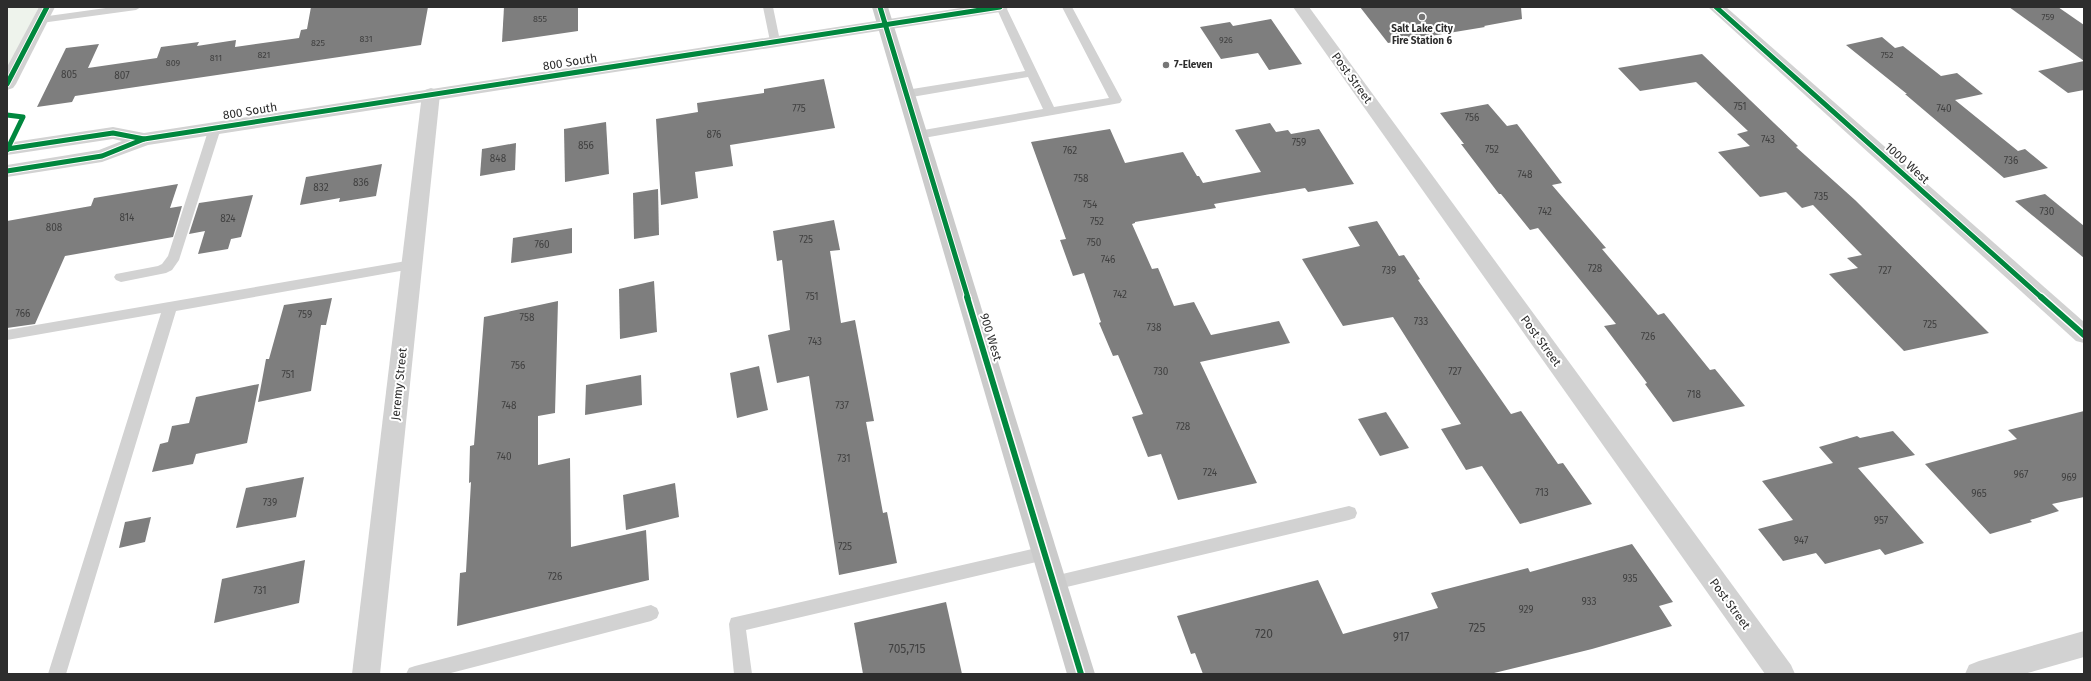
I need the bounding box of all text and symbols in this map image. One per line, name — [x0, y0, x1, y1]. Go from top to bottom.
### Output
marker: Salt Lake City Fire Station 6 — [1417, 12, 1427, 22]
house number: 759 — [2042, 12, 2055, 22]
house number: 855 — [533, 14, 547, 24]
place label: Salt Lake City Fire Station 6 — [1391, 23, 1454, 47]
house number: 831 — [359, 34, 373, 44]
house number: 926 — [1219, 35, 1233, 45]
house number: 825 — [311, 38, 325, 48]
house number: 821 — [258, 50, 271, 60]
street label: Post Street — [1329, 50, 1375, 107]
house number: 752 — [1881, 50, 1893, 60]
street label: 800 South — [542, 51, 598, 73]
house number: 811 — [210, 53, 222, 63]
house number: 809 — [166, 58, 181, 68]
place label: 7-Eleven — [1174, 59, 1213, 71]
marker: 7-Eleven — [1161, 60, 1171, 70]
house number: 805 — [61, 69, 77, 81]
house number: 807 — [114, 70, 130, 82]
street label: 800 South — [222, 100, 278, 122]
house number: 751 — [1733, 101, 1747, 113]
house number: 775 — [792, 103, 806, 115]
house number: 740 — [1937, 103, 1952, 115]
house number: 756 — [1465, 112, 1479, 124]
house number: 876 — [707, 129, 721, 141]
house number: 743 — [1761, 134, 1775, 146]
house number: 759 — [1292, 137, 1306, 149]
street label: 1000 West — [1882, 139, 1933, 187]
house number: 856 — [578, 140, 594, 152]
house number: 752 — [1485, 144, 1499, 156]
house number: 762 — [1063, 145, 1077, 157]
house number: 848 — [490, 153, 507, 165]
house number: 736 — [2004, 155, 2018, 167]
house number: 748 — [1518, 169, 1533, 181]
house number: 758 — [1074, 173, 1089, 185]
house number: 836 — [353, 177, 369, 189]
house number: 832 — [313, 182, 329, 194]
house number: 735 — [1814, 191, 1828, 203]
house number: 754 — [1083, 199, 1098, 211]
house number: 742 — [1538, 206, 1552, 218]
house number: 730 — [2040, 206, 2055, 218]
house number: 814 — [120, 212, 135, 224]
house number: 824 — [220, 213, 236, 225]
house number: 752 — [1090, 216, 1104, 228]
house number: 808 — [46, 222, 63, 234]
house number: 725 — [799, 234, 813, 246]
house number: 750 — [1087, 237, 1102, 249]
house number: 760 — [534, 239, 550, 251]
house number: 746 — [1101, 254, 1115, 266]
house number: 728 — [1588, 263, 1603, 275]
house number: 739 — [1382, 265, 1396, 277]
house number: 727 — [1878, 265, 1892, 277]
house number: 742 — [1113, 289, 1127, 301]
house number: 751 — [805, 291, 819, 303]
house number: 766 — [16, 308, 30, 320]
house number: 759 — [298, 309, 312, 321]
street label: 900 West — [977, 311, 1005, 363]
house number: 758 — [520, 312, 535, 324]
street label: Post Street — [1518, 313, 1564, 370]
house number: 733 — [1414, 316, 1428, 328]
house number: 725 — [1923, 319, 1937, 331]
house number: 738 — [1147, 322, 1162, 334]
house number: 726 — [1641, 331, 1655, 343]
house number: 743 — [808, 336, 822, 348]
street label: Jeremy Street — [388, 346, 410, 421]
house number: 756 — [511, 360, 525, 372]
house number: 730 — [1154, 366, 1169, 378]
house number: 727 — [1448, 366, 1462, 378]
house number: 751 — [281, 369, 295, 381]
house number: 718 — [1687, 389, 1702, 401]
house number: 748 — [502, 400, 517, 412]
house number: 737 — [835, 400, 849, 412]
house number: 728 — [1176, 421, 1191, 433]
house number: 740 — [497, 451, 512, 463]
house number: 731 — [837, 453, 851, 465]
house number: 724 — [1203, 467, 1218, 479]
house number: 967 — [2014, 469, 2029, 481]
house number: 969 — [2061, 472, 2077, 484]
house number: 713 — [1535, 487, 1549, 499]
house number: 965 — [1971, 488, 1987, 500]
house number: 739 — [263, 497, 277, 509]
house number: 957 — [1874, 515, 1889, 527]
house number: 947 — [1794, 535, 1809, 547]
house number: 725 — [838, 541, 852, 553]
house number: 726 — [548, 571, 562, 583]
house number: 935 — [1622, 573, 1638, 585]
street label: Post Street — [1707, 576, 1753, 633]
house number: 731 — [253, 585, 267, 597]
house number: 933 — [1581, 596, 1597, 608]
house number: 929 — [1518, 604, 1534, 616]
house number: 725 — [1468, 621, 1486, 635]
house number: 720 — [1255, 627, 1273, 641]
house number: 917 — [1393, 630, 1409, 644]
house number: 705,715 — [888, 642, 926, 656]

